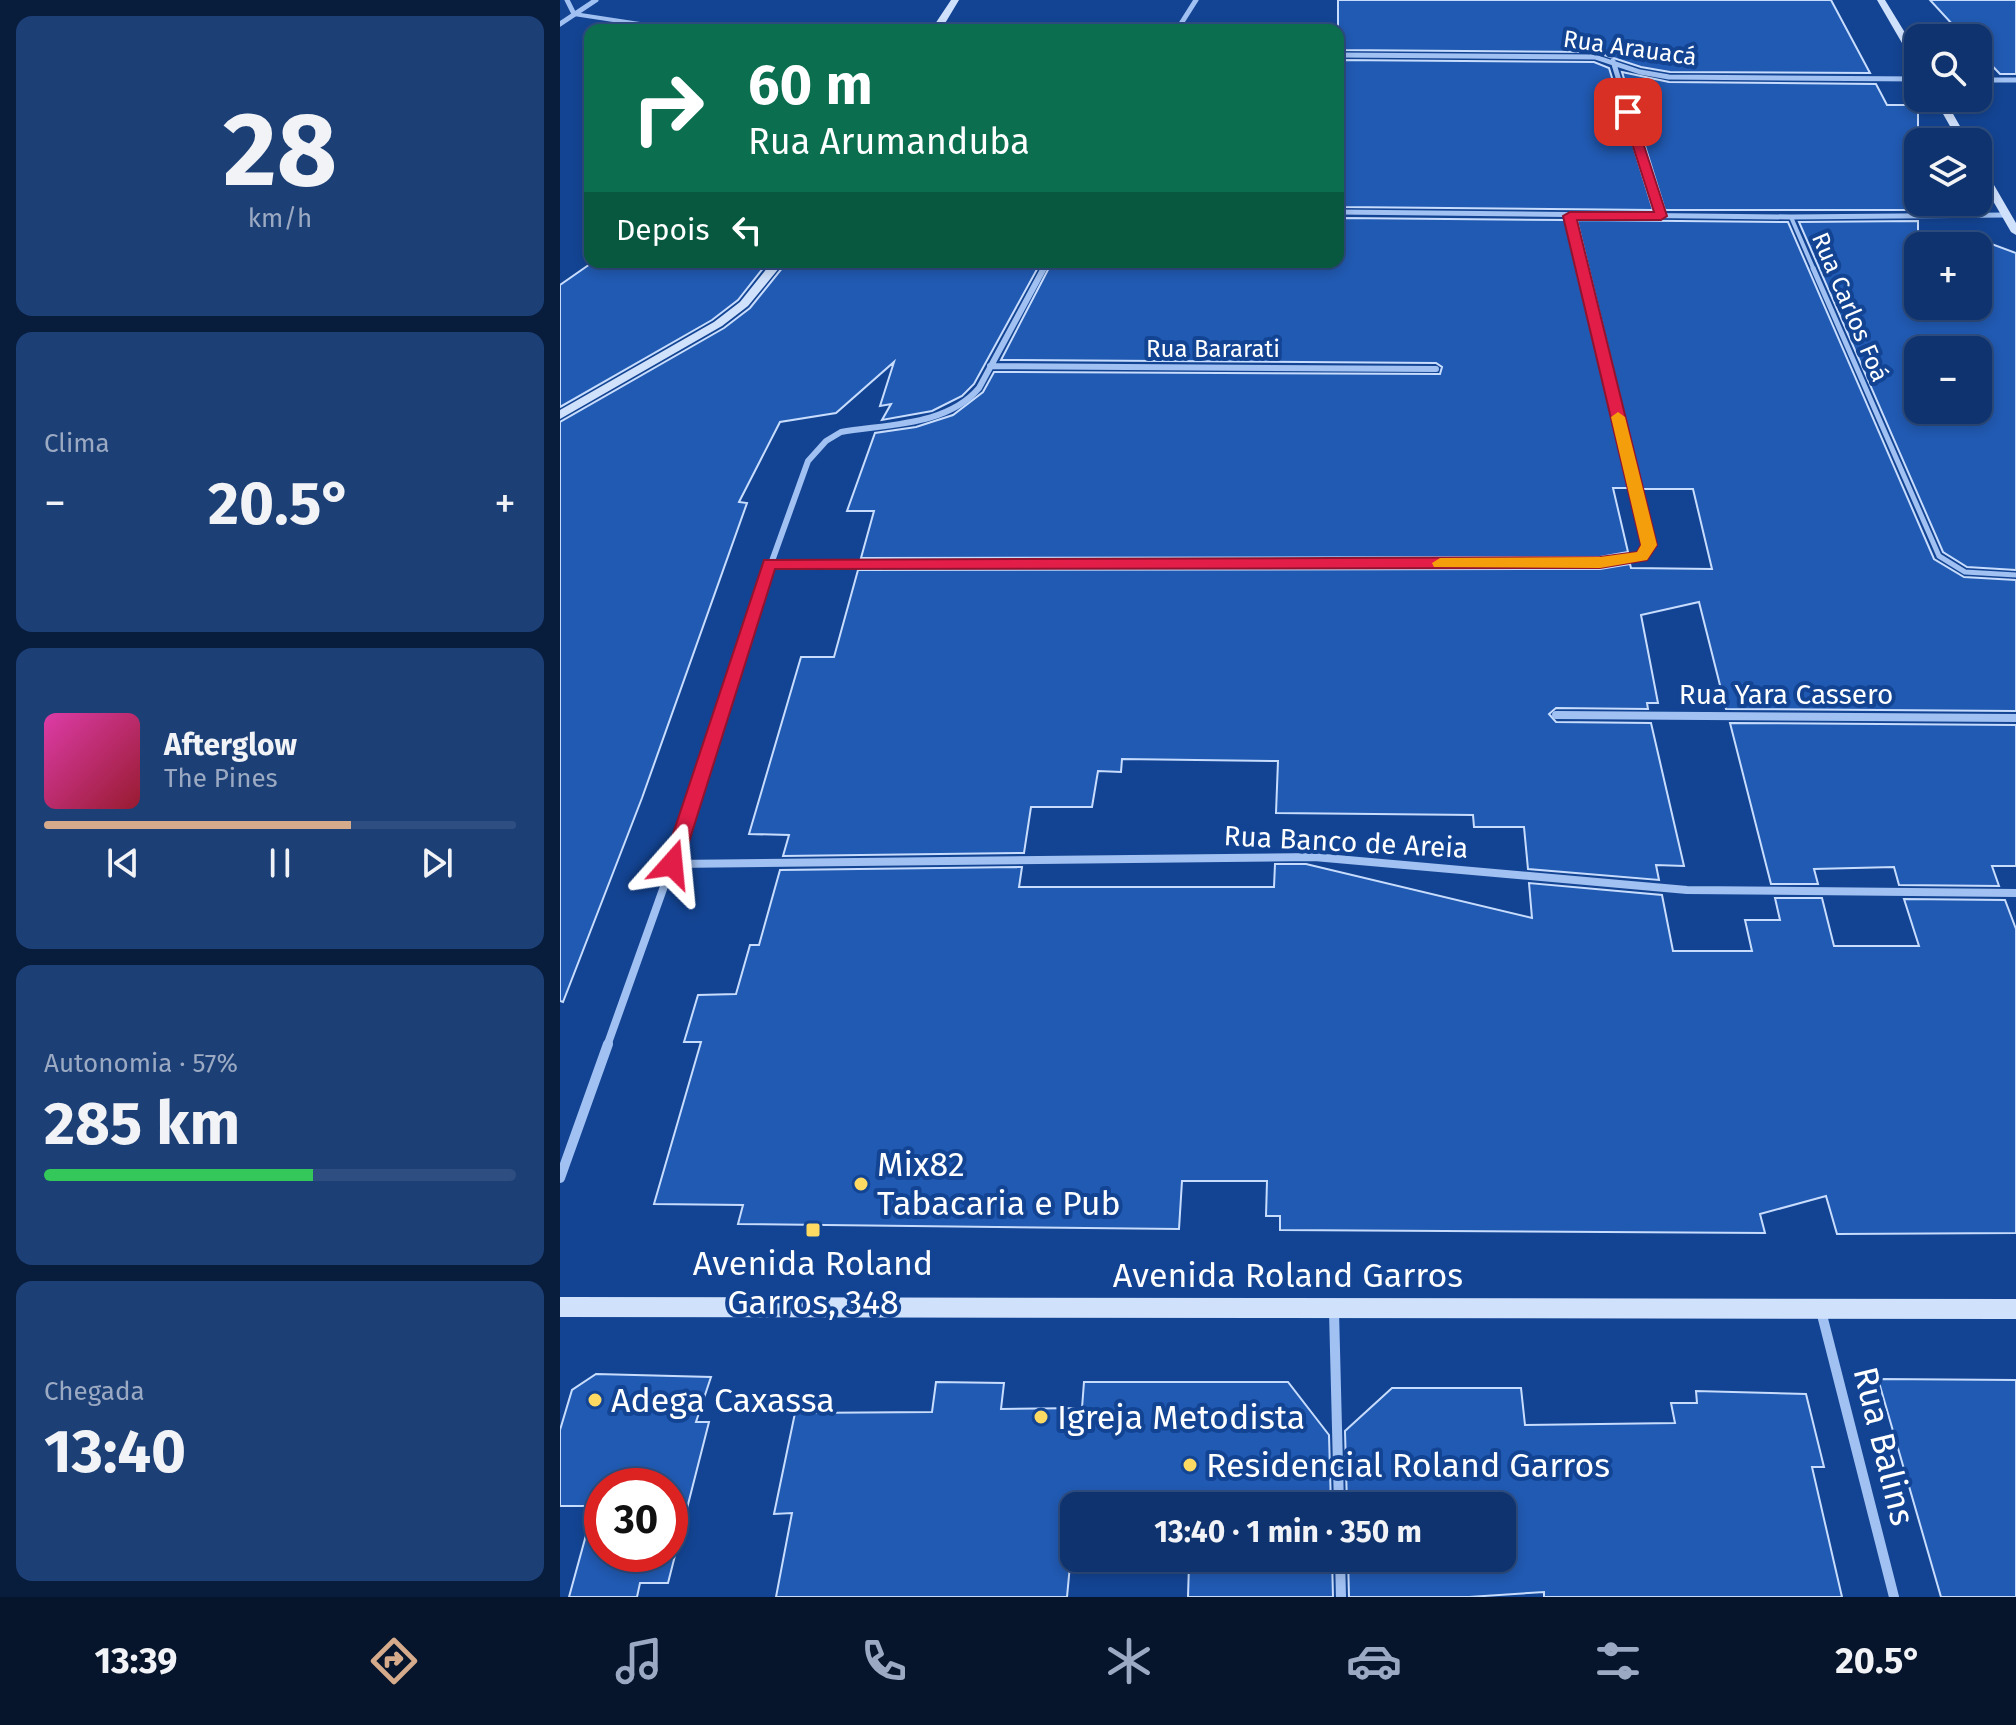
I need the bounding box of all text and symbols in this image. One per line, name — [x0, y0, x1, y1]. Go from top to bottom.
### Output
map controls — [1904, 24, 1992, 424]
button: search — [1904, 24, 1992, 112]
street label: Rua Arauacá — [1561, 25, 1699, 71]
text: 60 m — [748, 52, 873, 119]
icon: right — [616, 56, 720, 160]
pin — [1594, 78, 1662, 146]
text: 28 — [223, 88, 337, 213]
icon: arrive — [1606, 90, 1650, 134]
text: Rua Arumanduba — [748, 120, 1030, 164]
button: layers — [1904, 128, 1992, 216]
text: km/h — [248, 203, 312, 234]
icon: left — [725, 208, 769, 252]
text: Depois — [616, 212, 709, 248]
street label: Rua Carlos Foá — [1806, 228, 1894, 386]
button: + — [1904, 232, 1992, 320]
street label: Rua Bararati — [1146, 335, 1280, 363]
button: − — [1904, 336, 1992, 424]
text: Clima — [44, 428, 110, 459]
text: 20.5° — [208, 468, 352, 540]
text: − — [44, 477, 66, 530]
text: + — [494, 477, 516, 530]
street label: Rua Yara Cassero — [1679, 678, 1893, 711]
text: Afterglow — [164, 727, 297, 763]
text: The Pines — [164, 763, 278, 794]
street label: Rua Banco de Areia — [1223, 819, 1469, 865]
position arrow — [630, 822, 714, 906]
icon: previous — [101, 841, 145, 885]
icon: pause — [258, 841, 302, 885]
icon: next — [415, 841, 459, 885]
text: Autonomia · 57% — [44, 1048, 238, 1079]
text: 285 km — [44, 1088, 240, 1160]
place label: Mix82 Tabacaria e Pub — [877, 1144, 1121, 1224]
marker: Mix82 Tabacaria e Pub — [852, 1175, 870, 1193]
marker: Avenida Roland Garros, 348 — [804, 1221, 822, 1239]
place label: Avenida Roland Garros, 348 — [693, 1243, 933, 1323]
street label: Avenida Roland Garros — [1113, 1255, 1463, 1296]
street label: Rua Balins — [1845, 1362, 1923, 1530]
text: Chegada — [44, 1376, 145, 1407]
place label: Adega Caxassa — [611, 1380, 835, 1421]
marker: Adega Caxassa — [586, 1391, 604, 1409]
place label: Igreja Metodista — [1057, 1397, 1305, 1438]
marker: Igreja Metodista — [1032, 1408, 1050, 1426]
text: 13:40 — [44, 1416, 186, 1488]
place label: Residencial Roland Garros — [1206, 1445, 1610, 1486]
marker: Residencial Roland Garros — [1181, 1456, 1199, 1474]
speed limit sign: 30 — [584, 1468, 688, 1572]
text: 13:40 · 1 min · 350 m — [1154, 1514, 1422, 1550]
icon: directions — [366, 1633, 422, 1689]
icon: music — [611, 1633, 667, 1689]
icon: phone — [856, 1633, 912, 1689]
icon: climate — [1101, 1633, 1157, 1689]
icon: car — [1346, 1633, 1402, 1689]
icon: filters — [1590, 1633, 1646, 1689]
text: 13:39 — [94, 1639, 178, 1683]
text: 20.5° — [1835, 1639, 1922, 1683]

